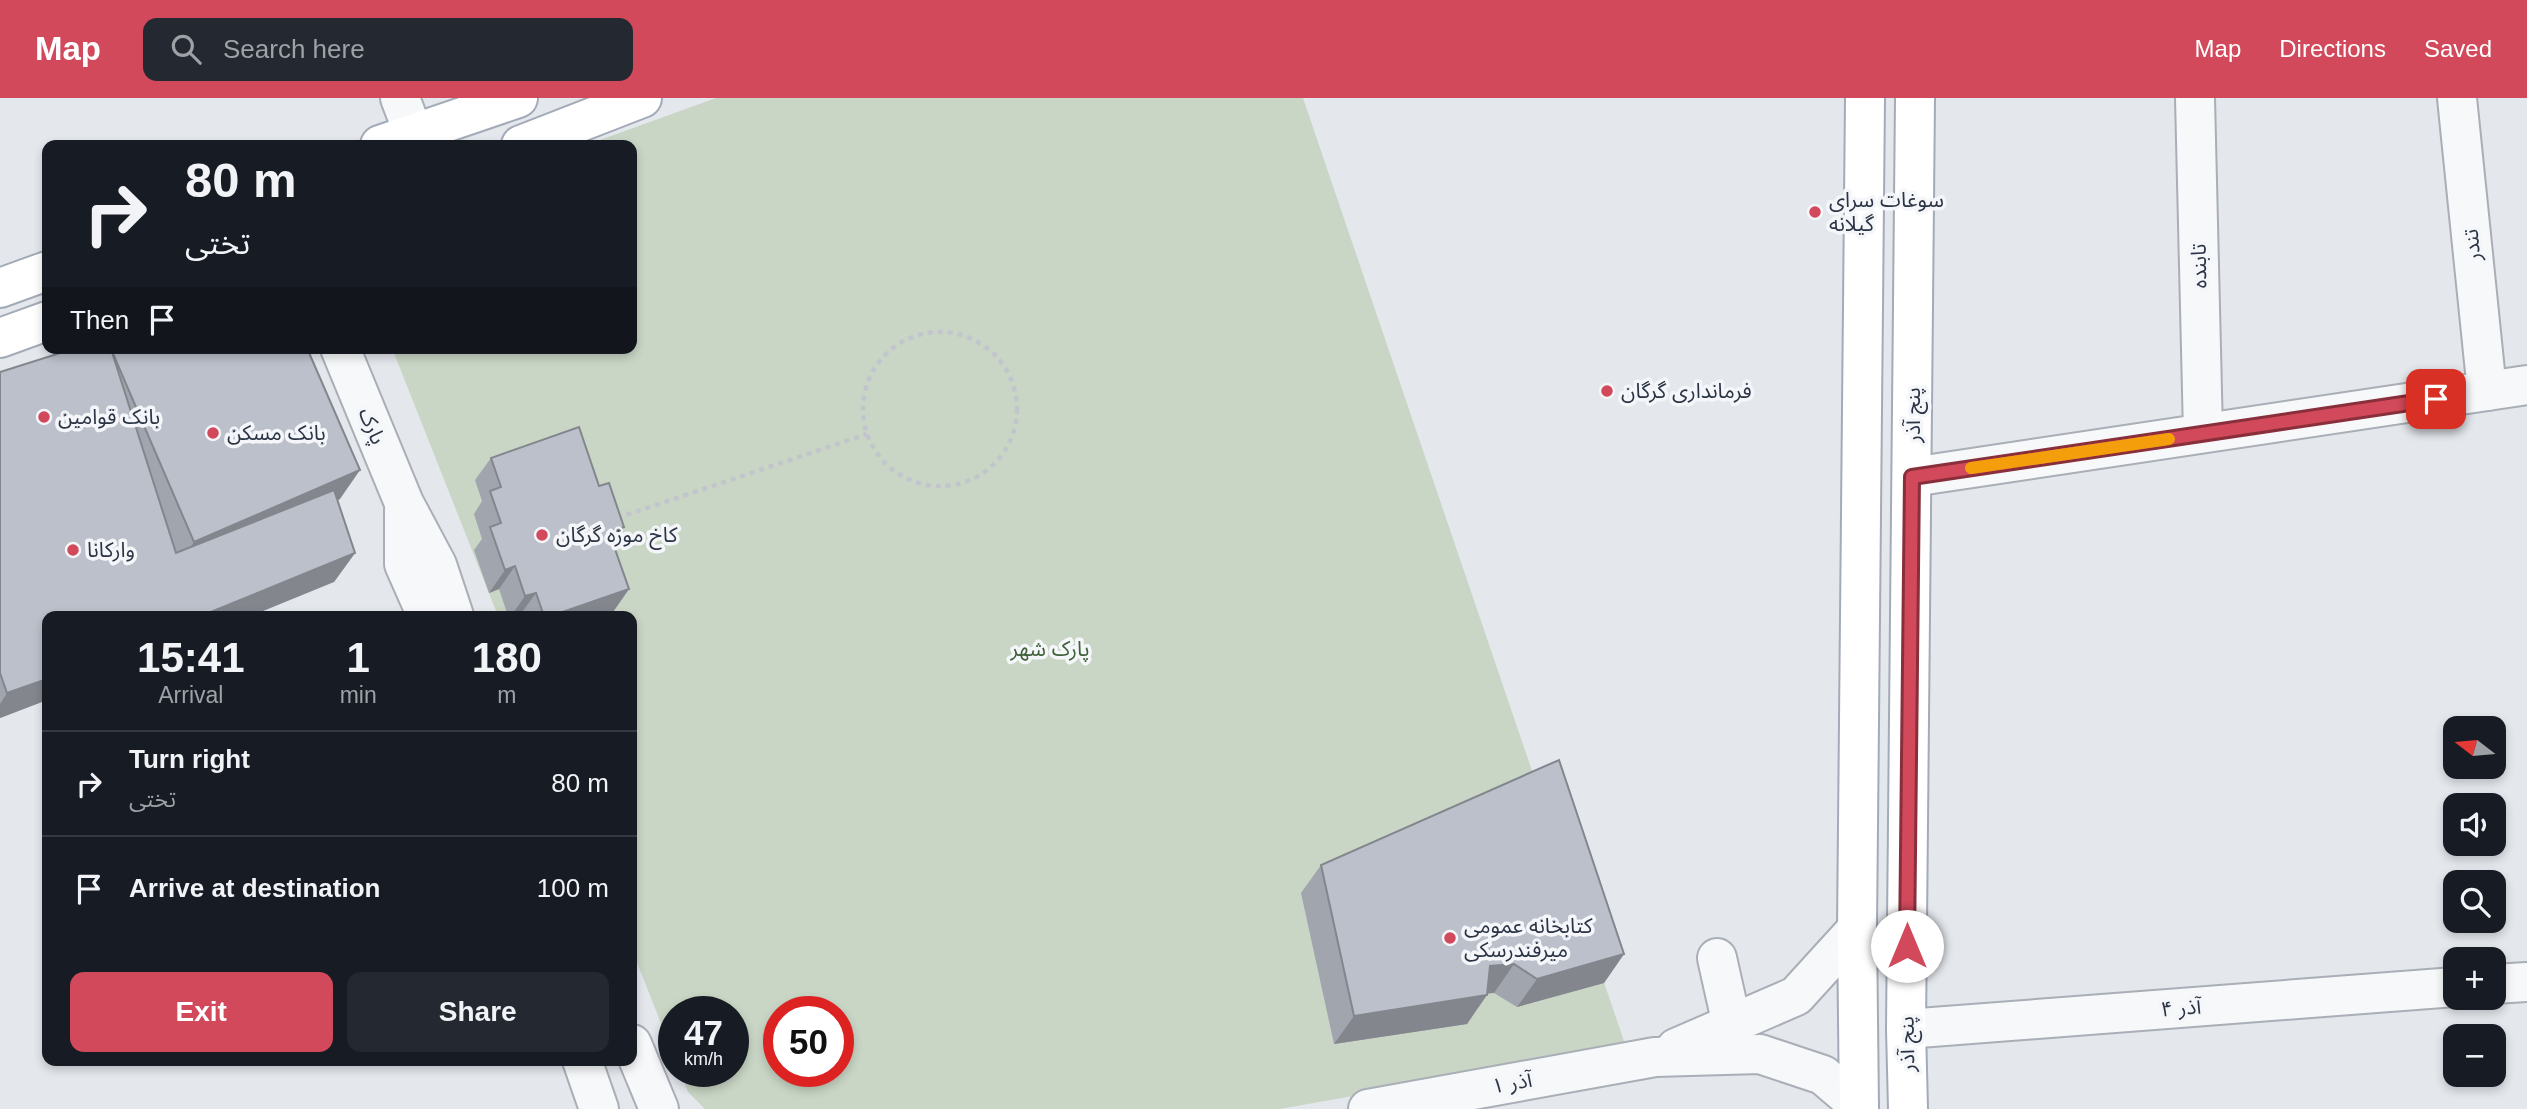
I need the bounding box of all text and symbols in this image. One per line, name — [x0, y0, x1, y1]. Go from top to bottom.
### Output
search box — [143, 18, 633, 81]
text: Map — [35, 30, 101, 67]
icon: search — [167, 30, 205, 68]
text: Search here — [223, 34, 365, 64]
text: Map — [2195, 35, 2241, 62]
text: Directions — [2279, 35, 2386, 62]
text: Saved — [2424, 35, 2492, 62]
text: 80 m — [185, 153, 297, 207]
icon: right — [70, 168, 161, 259]
place label: سوغات سرای گیلانه — [1829, 188, 1944, 235]
marker: سوغات سرای گیلانه — [1807, 204, 1823, 220]
text: تختی — [185, 225, 250, 261]
street label: تندر — [2458, 228, 2486, 263]
street label: تابنده — [2187, 243, 2210, 289]
icon: arrive — [143, 301, 181, 339]
text: Then — [70, 305, 129, 335]
pin — [2406, 369, 2466, 429]
place label: فرمانداری گرگان — [1621, 379, 1752, 403]
icon: arrive — [2417, 380, 2455, 418]
marker: فرمانداری گرگان — [1599, 383, 1615, 399]
street label: پنج آذر — [1901, 387, 1928, 444]
street label: پارک — [353, 404, 390, 448]
place label: بانک قوامین — [58, 405, 160, 429]
marker: بانک قوامین — [36, 409, 52, 425]
place label: بانک مسکن — [227, 421, 326, 445]
marker: بانک مسکن — [205, 425, 221, 441]
place label: کاخ موزه گرگان — [556, 523, 678, 550]
marker: کاخ موزه گرگان — [534, 527, 550, 543]
place label: وارکانا — [87, 538, 135, 562]
marker: وارکانا — [65, 542, 81, 558]
text: 15:41 — [137, 634, 245, 681]
text: 1 — [346, 634, 370, 681]
text: 180 — [472, 634, 542, 681]
park label: پارک شهر — [1010, 637, 1089, 662]
text: Arrival — [158, 682, 223, 708]
text: min — [340, 682, 377, 708]
text: m — [497, 682, 516, 708]
north arrow — [2443, 716, 2506, 779]
map controls — [2443, 716, 2506, 1087]
text: Turn right — [129, 744, 250, 774]
icon: right — [70, 765, 108, 803]
text: 80 m — [551, 768, 609, 798]
text: تختی — [129, 786, 176, 812]
button: sound — [2443, 793, 2506, 856]
icon: arrive — [70, 870, 108, 908]
button: search — [2443, 870, 2506, 933]
text: Arrive at destination — [129, 873, 380, 903]
text: 100 m — [537, 873, 609, 903]
position arrow — [1870, 909, 1944, 983]
place label: کتابخانه عمومی میرفندرسکی — [1464, 914, 1593, 962]
marker: کتابخانه عمومی میرفندرسکی — [1442, 930, 1458, 946]
button: + — [2443, 947, 2506, 1010]
button: Exit — [70, 972, 333, 1052]
button: Share — [347, 972, 609, 1052]
street label: آذر ۴ — [2160, 995, 2203, 1021]
speed limit sign: 50 — [763, 996, 854, 1087]
text: 47 — [684, 1013, 723, 1052]
street label: پنج آذر — [1895, 1016, 1923, 1073]
button: − — [2443, 1024, 2506, 1087]
text: km/h — [684, 1049, 723, 1069]
street label: ۱ آذر — [1490, 1068, 1535, 1098]

